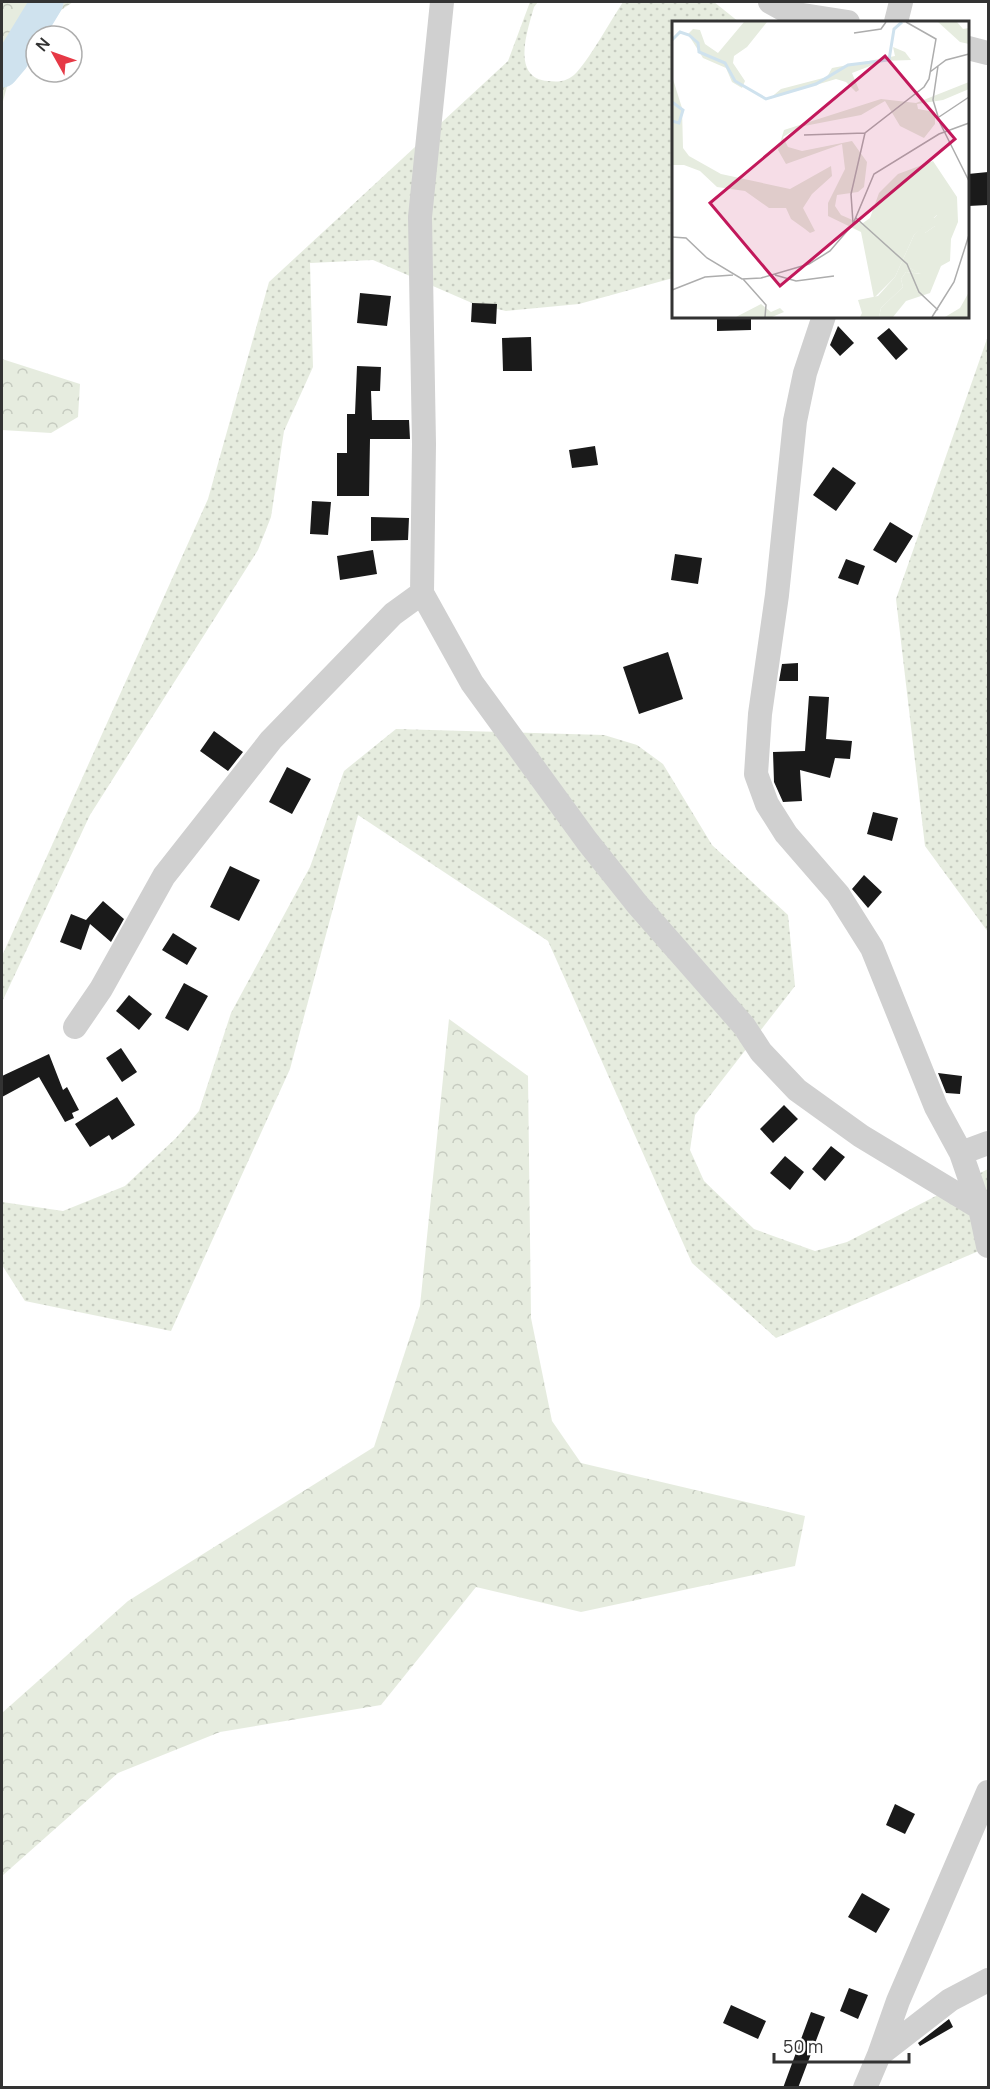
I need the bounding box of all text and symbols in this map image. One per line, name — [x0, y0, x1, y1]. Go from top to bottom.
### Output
inset map — [672, 21, 969, 318]
north arrow — [24, 24, 84, 84]
text: N — [30, 33, 55, 56]
scale bar — [774, 2026, 909, 2064]
text: 50 m — [783, 2034, 823, 2058]

